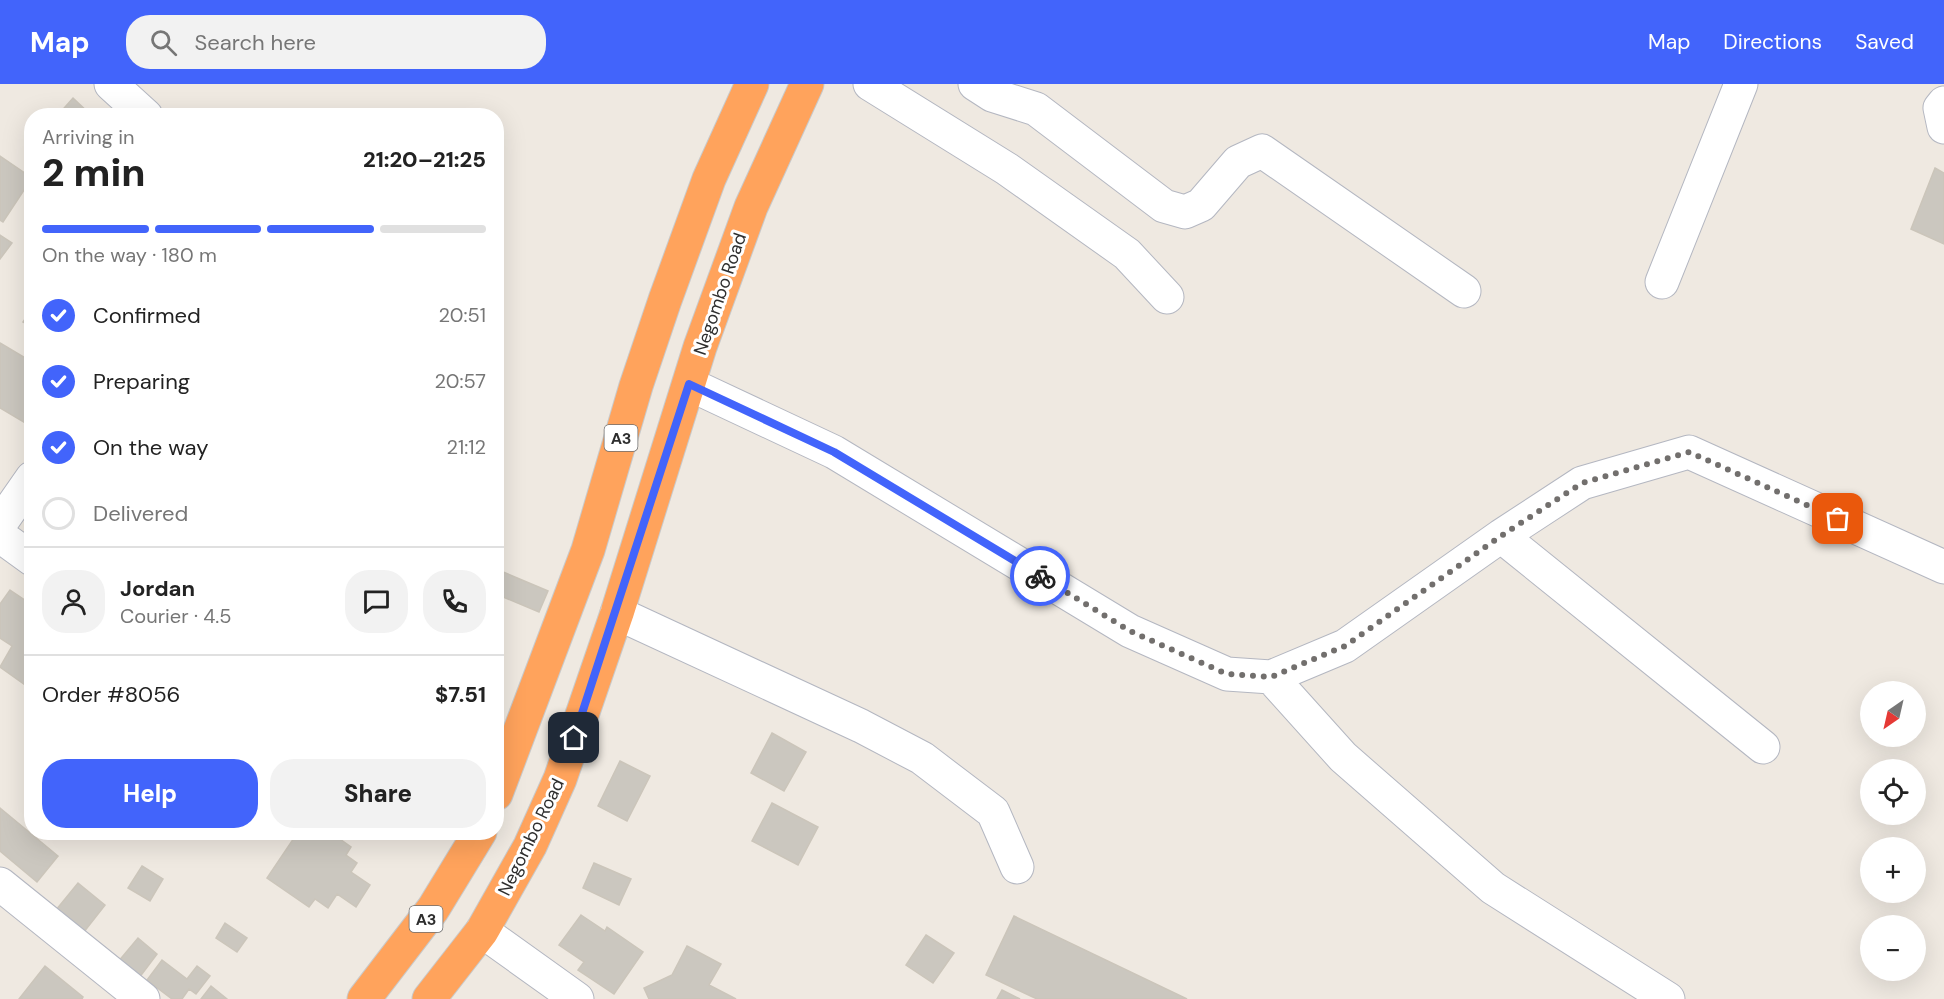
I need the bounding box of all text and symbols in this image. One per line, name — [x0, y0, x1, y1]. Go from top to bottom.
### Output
search box — [126, 15, 546, 69]
text: Map — [30, 24, 90, 61]
icon: search — [147, 26, 180, 59]
text: Search here — [195, 28, 316, 57]
text: Map — [1648, 28, 1690, 56]
text: Directions — [1723, 28, 1822, 56]
text: Saved — [1855, 28, 1914, 56]
text: Arriving in — [42, 124, 134, 150]
text: 21:20–21:25 — [363, 145, 486, 174]
text: 2 min — [42, 147, 146, 198]
street label: Negombo Road — [688, 230, 752, 358]
text: On the way · 180 m — [42, 242, 217, 268]
icon: check — [42, 299, 75, 332]
text: Confirmed — [93, 301, 201, 330]
text: 20:51 — [439, 302, 486, 328]
icon: check — [42, 365, 75, 398]
text: Preparing — [93, 367, 190, 396]
text: 20:57 — [434, 368, 486, 394]
road number: A3 — [604, 425, 638, 451]
icon: check — [42, 431, 75, 464]
text: On the way — [93, 433, 208, 462]
text: 21:12 — [446, 434, 486, 460]
pin — [1812, 493, 1863, 544]
text: Delivered — [93, 499, 188, 528]
icon: bag — [1821, 502, 1854, 535]
courier — [1010, 546, 1070, 606]
icon: bike — [1024, 560, 1057, 593]
button: person — [42, 570, 105, 633]
button: chat — [345, 570, 408, 633]
button: phone — [423, 570, 486, 633]
text: Jordan — [120, 574, 195, 603]
text: Courier · 4.5 — [120, 603, 232, 629]
text: Order #8056 — [42, 680, 180, 709]
text: $7.51 — [435, 680, 486, 709]
north arrow — [1860, 681, 1926, 747]
map controls — [1860, 681, 1926, 981]
pin — [548, 712, 599, 763]
icon: home — [557, 721, 590, 754]
button: Help — [42, 759, 258, 828]
button: Share — [270, 759, 486, 828]
button: locate — [1860, 759, 1926, 825]
street label: Negombo Road — [492, 774, 570, 900]
button: + — [1860, 837, 1926, 903]
road number: A3 — [410, 906, 442, 932]
button: − — [1860, 915, 1926, 981]

